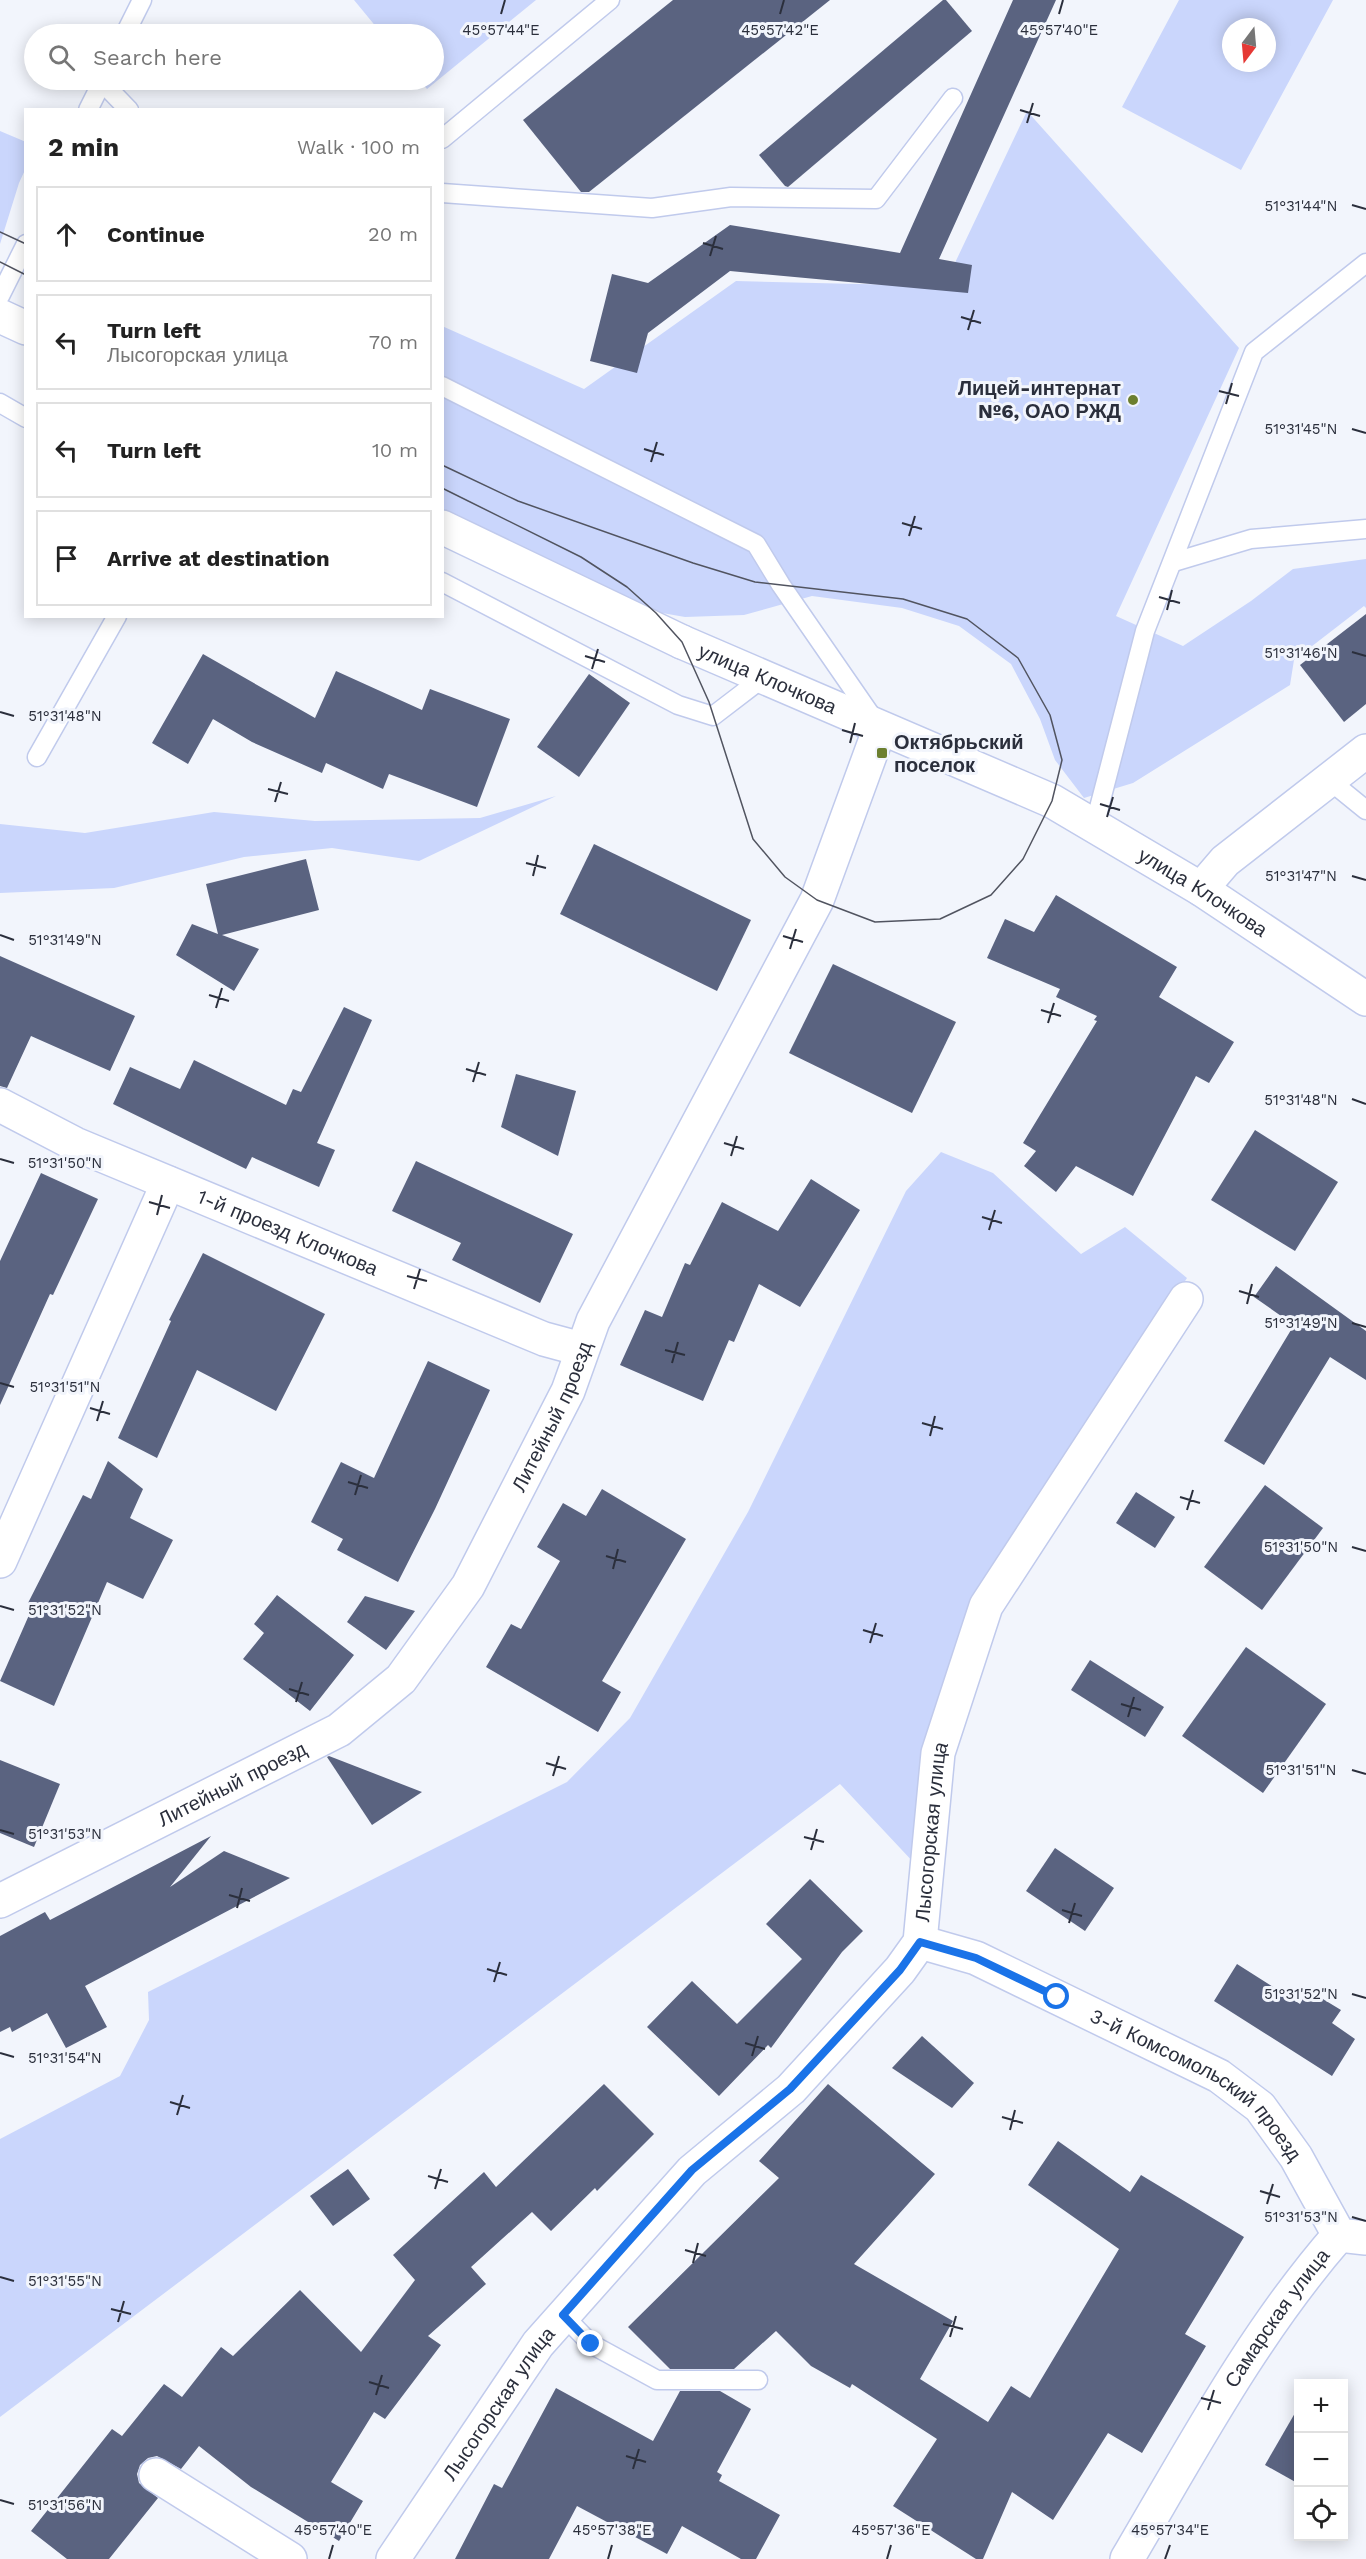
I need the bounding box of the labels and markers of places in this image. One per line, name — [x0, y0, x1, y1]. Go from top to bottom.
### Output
place label: Лицей-интернат №6, ОАО РЖД — [958, 376, 1121, 423]
marker: Лицей-интернат №6, ОАО РЖД — [1126, 393, 1140, 407]
place label: Октябрьский поселок — [894, 730, 1024, 777]
marker: Октябрьский поселок — [875, 746, 889, 760]

